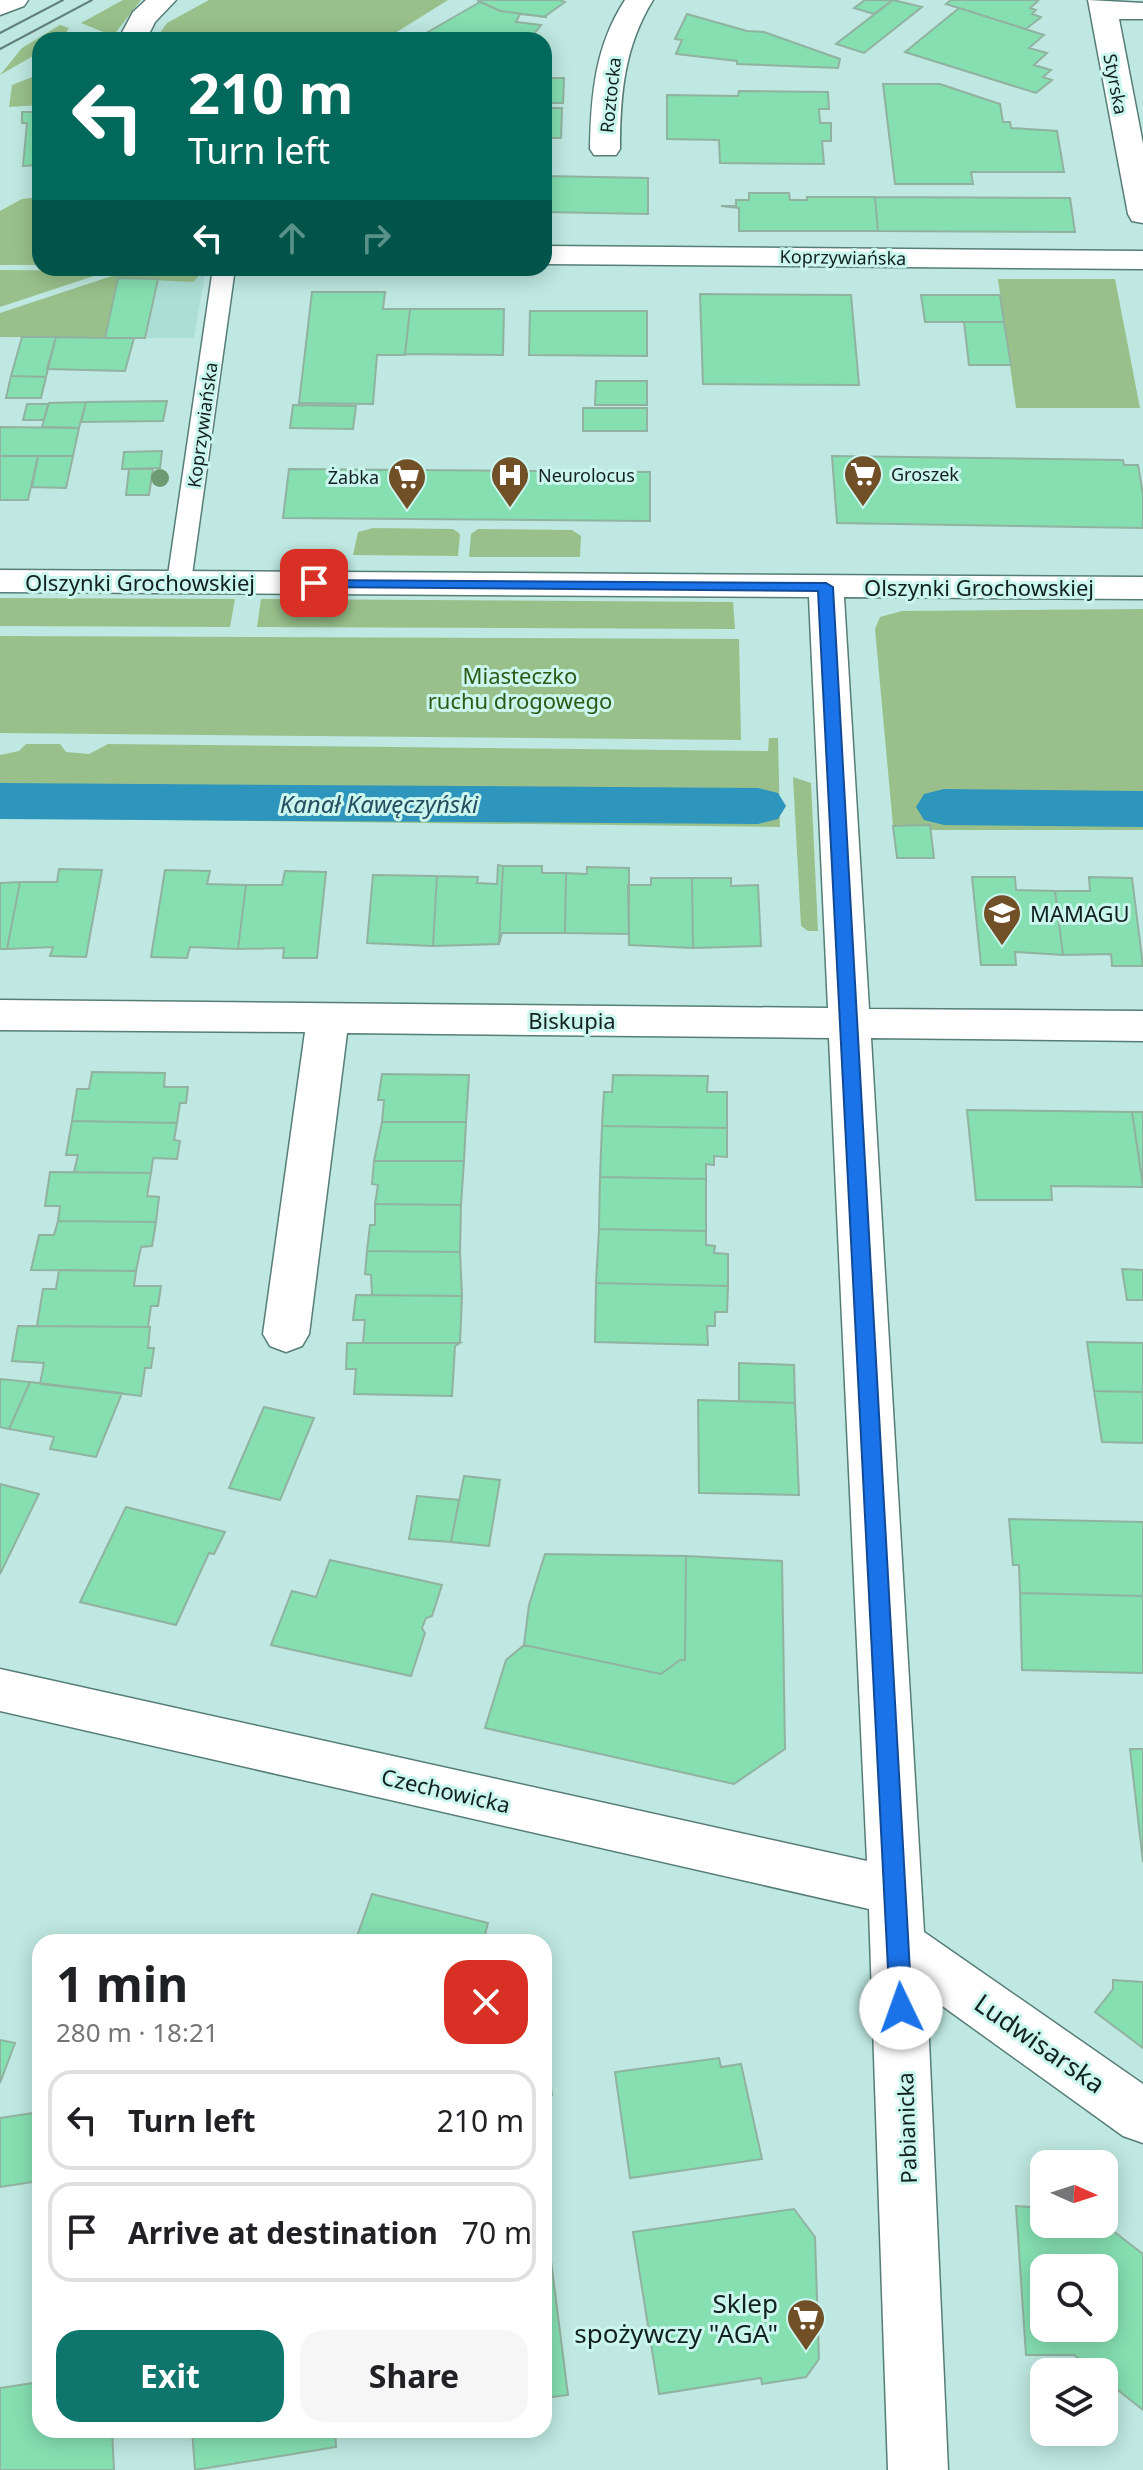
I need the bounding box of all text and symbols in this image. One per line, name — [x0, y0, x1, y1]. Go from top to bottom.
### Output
street label: Styrska — [1098, 52, 1134, 116]
text: 210 m — [188, 54, 353, 130]
street label: Roztocka — [594, 56, 626, 134]
icon: left — [56, 64, 160, 168]
text: Turn left — [188, 126, 330, 175]
icon: left — [186, 216, 230, 260]
icon: ahead — [270, 216, 314, 260]
icon: right — [354, 216, 398, 260]
street label: Koprzywiańska — [780, 244, 906, 270]
street label: Koprzywiańska — [181, 361, 223, 489]
supermarket icon: Groszek — [842, 453, 884, 508]
hospital icon: Neurolocus — [489, 454, 531, 509]
supermarket icon: Żabka — [386, 456, 428, 511]
place label: Groszek — [891, 462, 959, 486]
place label: Neurolocus — [538, 463, 635, 487]
place label: Żabka — [328, 465, 379, 489]
pin — [280, 549, 348, 617]
icon: arrive — [292, 561, 336, 605]
street label: Olszynki Grochowskiej — [25, 567, 255, 597]
street label: Olszynki Grochowskiej — [864, 572, 1094, 602]
park label: Miasteczko ruchu drogowego — [428, 660, 612, 715]
water label: Kanał Kawęczyński — [280, 787, 479, 820]
school or university icon: MAMAGU — [981, 892, 1023, 947]
place label: MAMAGU — [1030, 898, 1130, 928]
street label: Biskupia — [528, 1005, 616, 1035]
street label: Czechowicka — [379, 1761, 513, 1819]
text: 1 min — [56, 1951, 188, 2016]
button: close — [444, 1960, 528, 2044]
position arrow — [859, 1966, 943, 2050]
street label: Ludwisarska — [968, 1985, 1112, 2101]
text: 280 m · 18:21 — [56, 2014, 219, 2050]
street label: Pabianicka — [889, 2072, 923, 2184]
icon: left — [60, 2098, 104, 2142]
text: Turn left — [128, 2100, 256, 2141]
text: 210 m — [437, 2100, 524, 2141]
north arrow — [1030, 2150, 1118, 2238]
map controls — [1030, 2150, 1118, 2446]
icon: arrive — [60, 2210, 104, 2254]
text: Arrive at destination — [128, 2212, 438, 2253]
text: 70 m — [462, 2212, 532, 2253]
button: search — [1030, 2254, 1118, 2342]
place label: Sklep spożywczy "AGA" — [574, 2285, 778, 2351]
supermarket icon: Sklep spożywczy "AGA" — [785, 2297, 827, 2352]
button: Exit — [56, 2330, 284, 2422]
button: Share — [300, 2330, 528, 2422]
button: layers — [1030, 2358, 1118, 2446]

